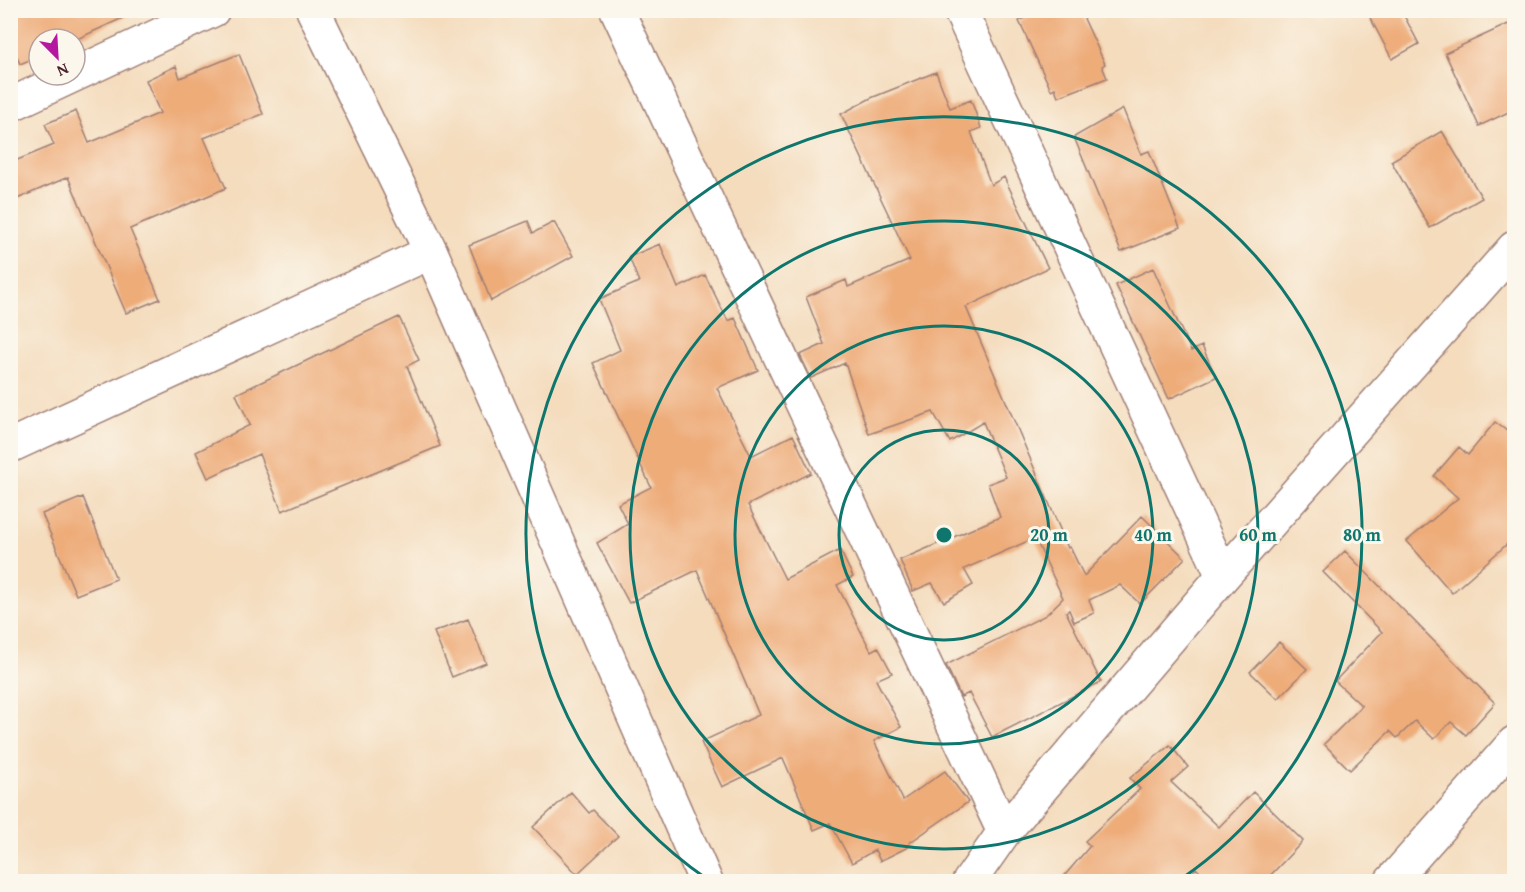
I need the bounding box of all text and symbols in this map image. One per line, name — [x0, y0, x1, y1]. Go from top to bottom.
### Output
north arrow — [27, 27, 87, 87]
text: N — [53, 58, 73, 84]
text: 20 m — [1030, 521, 1069, 548]
text: 40 m — [1134, 521, 1173, 548]
text: 60 m — [1239, 521, 1278, 548]
text: 80 m — [1343, 521, 1382, 548]
centre of rings — [934, 525, 954, 545]

